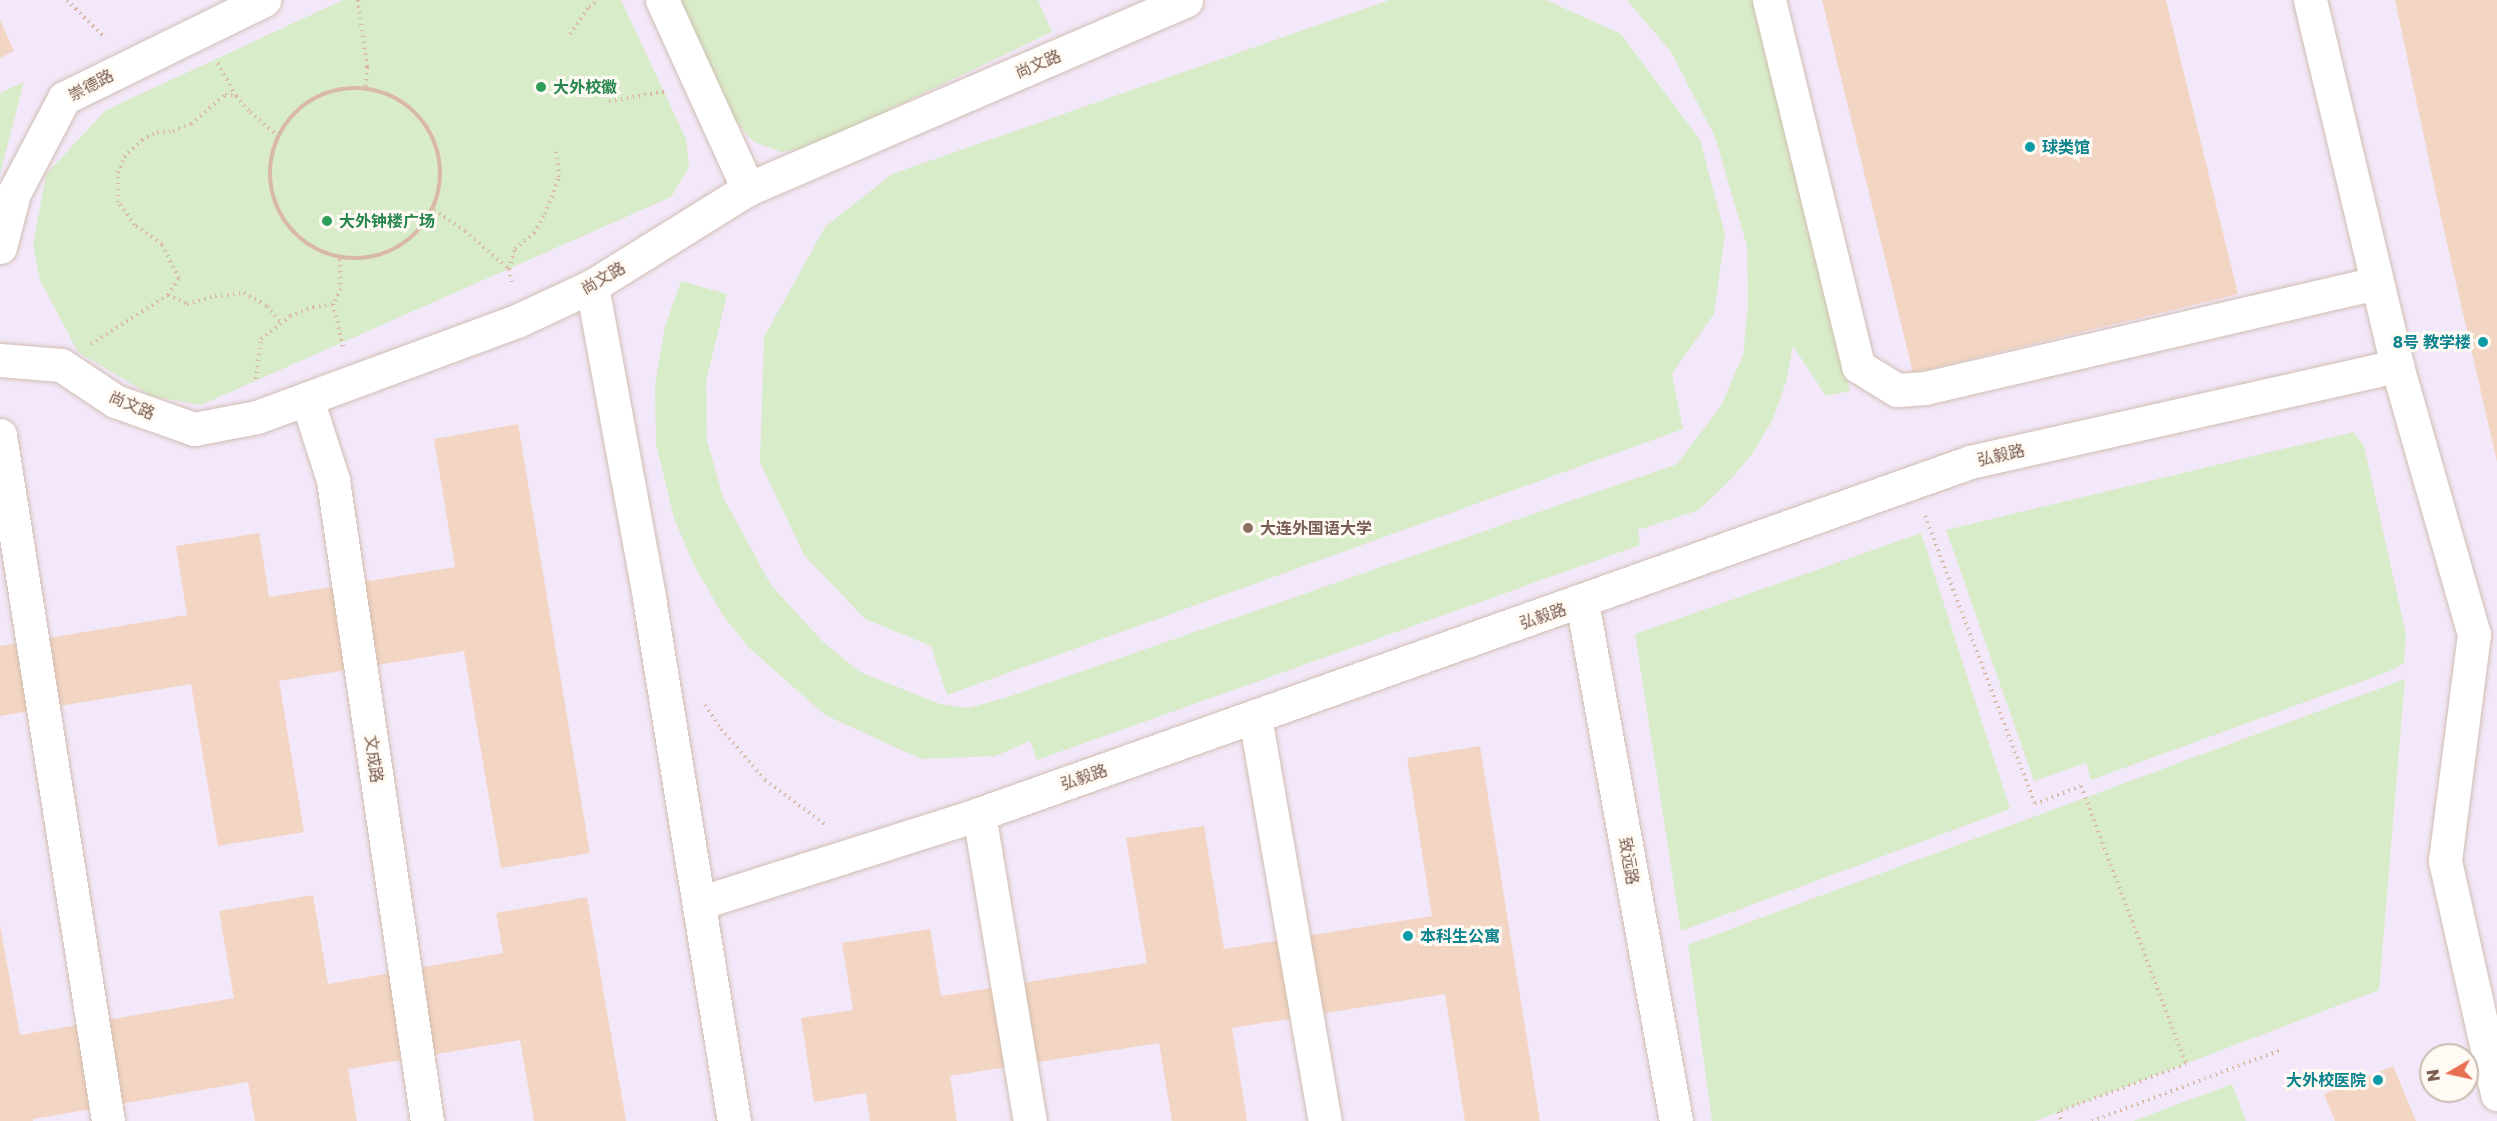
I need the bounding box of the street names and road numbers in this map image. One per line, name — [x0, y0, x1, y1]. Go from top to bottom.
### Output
street label: 尚文路 — [1012, 46, 1064, 82]
street label: 崇德路 — [65, 65, 117, 105]
street label: 尚文路 — [577, 258, 629, 298]
street label: 尚文路 — [106, 387, 158, 423]
street label: 弘毅路 — [1975, 440, 2027, 470]
street label: 弘毅路 — [1517, 599, 1569, 633]
street label: 文成路 — [361, 734, 387, 784]
street label: 弘毅路 — [1058, 760, 1110, 794]
street label: 致远路 — [1615, 836, 1643, 886]

